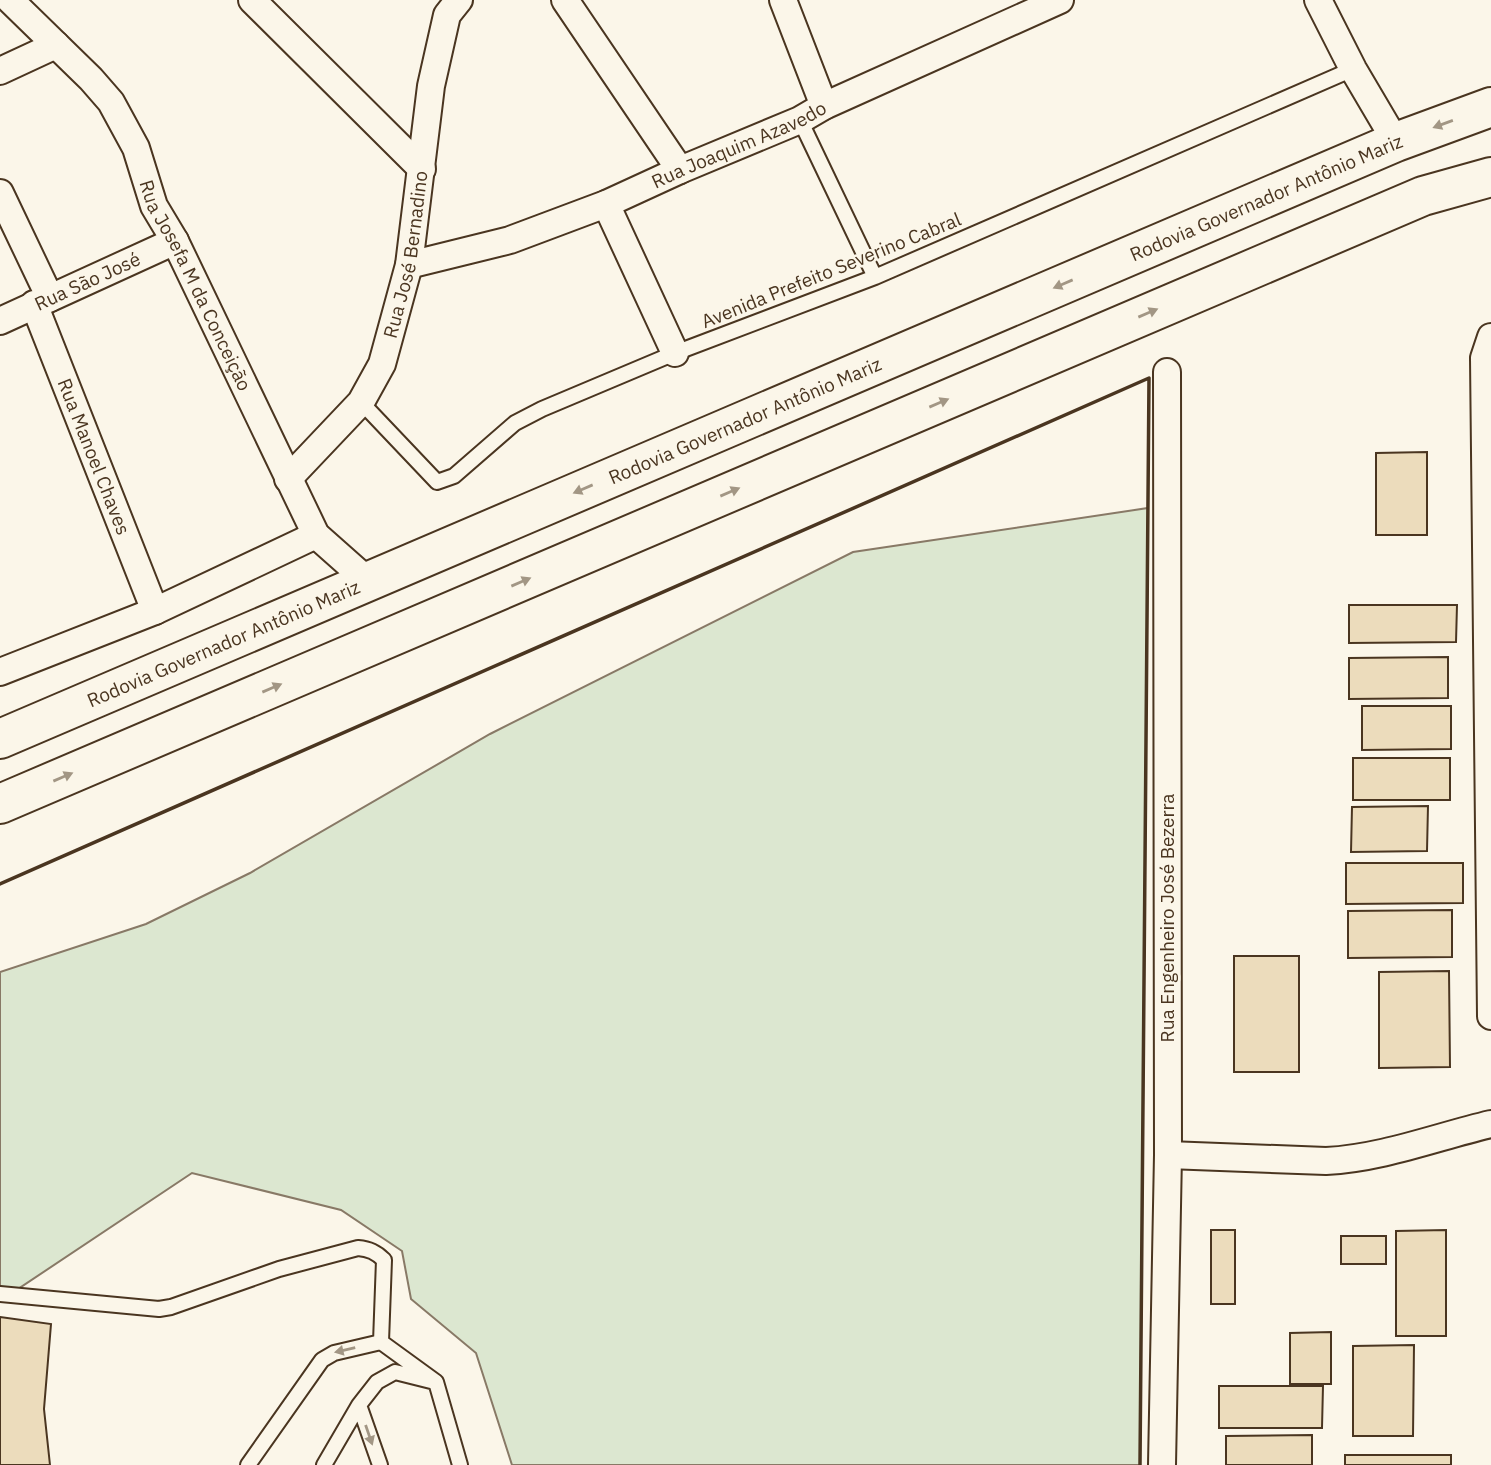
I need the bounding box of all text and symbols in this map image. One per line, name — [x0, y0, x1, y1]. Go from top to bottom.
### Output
street label: Rua Joaquim Azavedo — [648, 95, 830, 193]
one-way arrow — [1433, 119, 1454, 130]
street label: Rodovia Governador Antônio Mariz — [1126, 129, 1406, 266]
street label: Rua José Bernadino — [378, 169, 432, 341]
street label: Rua Josefa M da Conceição — [135, 177, 257, 395]
street label: Avenida Prefeito Severino Cabral — [698, 207, 964, 333]
street label: Rua São José — [30, 246, 144, 316]
one-way arrow — [1052, 279, 1073, 290]
one-way arrow — [1138, 307, 1159, 318]
street label: Rodovia Governador Antônio Mariz — [605, 352, 885, 489]
street label: Rua Manoel Chaves — [52, 375, 136, 538]
one-way arrow — [929, 397, 950, 408]
one-way arrow — [573, 483, 593, 495]
one-way arrow — [720, 486, 740, 498]
street label: Rodovia Governador Antônio Mariz — [83, 574, 364, 712]
one-way arrow — [511, 576, 532, 587]
one-way arrow — [262, 682, 282, 694]
one-way arrow — [52, 772, 73, 783]
street label: Rua Engenheiro José Bezerra — [1155, 794, 1179, 1042]
one-way arrow — [334, 1345, 356, 1356]
one-way arrow — [364, 1424, 375, 1445]

